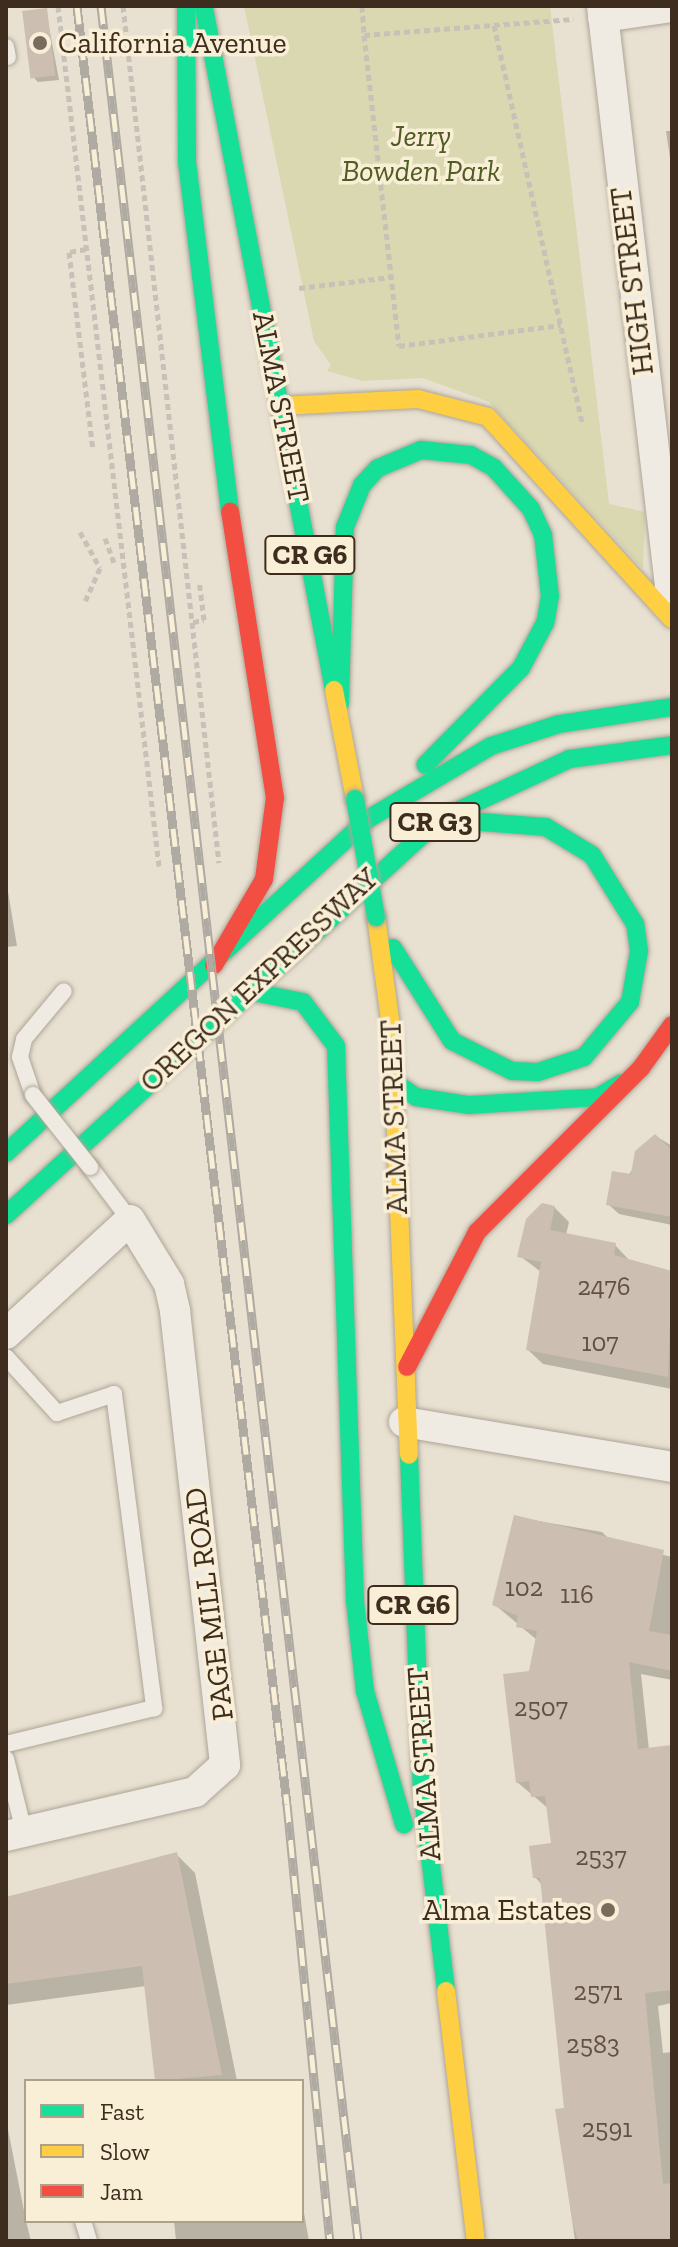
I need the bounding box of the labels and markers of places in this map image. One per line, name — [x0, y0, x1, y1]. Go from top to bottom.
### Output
place label: California Avenue — [58, 25, 288, 61]
marker: California Avenue — [29, 32, 51, 54]
place label: Alma Estates — [423, 1892, 592, 1928]
marker: Alma Estates — [599, 1901, 617, 1919]

